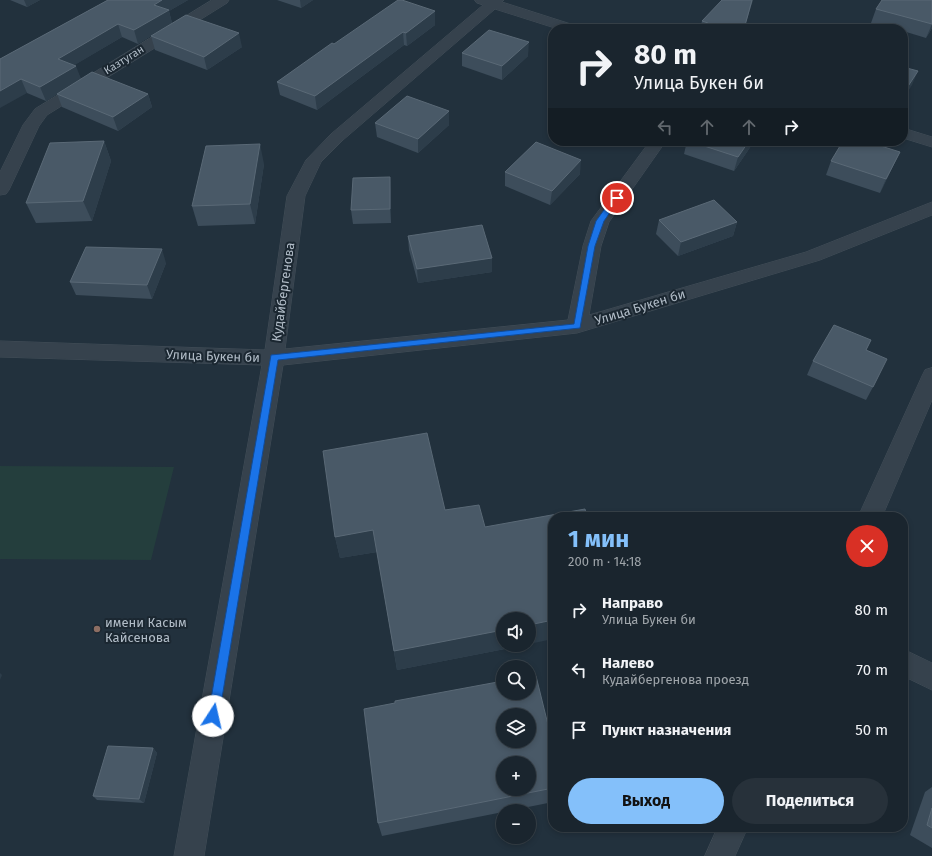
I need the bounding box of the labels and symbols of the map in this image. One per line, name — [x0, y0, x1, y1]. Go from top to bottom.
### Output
street label: Казтуган — [102, 43, 146, 77]
pin — [600, 181, 634, 215]
street label: Кудайбергенова — [269, 241, 297, 343]
street label: Улица Букен би — [593, 286, 687, 328]
street label: Улица Букен би — [166, 347, 260, 365]
place label: имени Касым Кайсенова — [105, 615, 187, 645]
marker: имени Касым Кайсенова — [92, 624, 102, 634]
position arrow — [192, 695, 234, 737]

